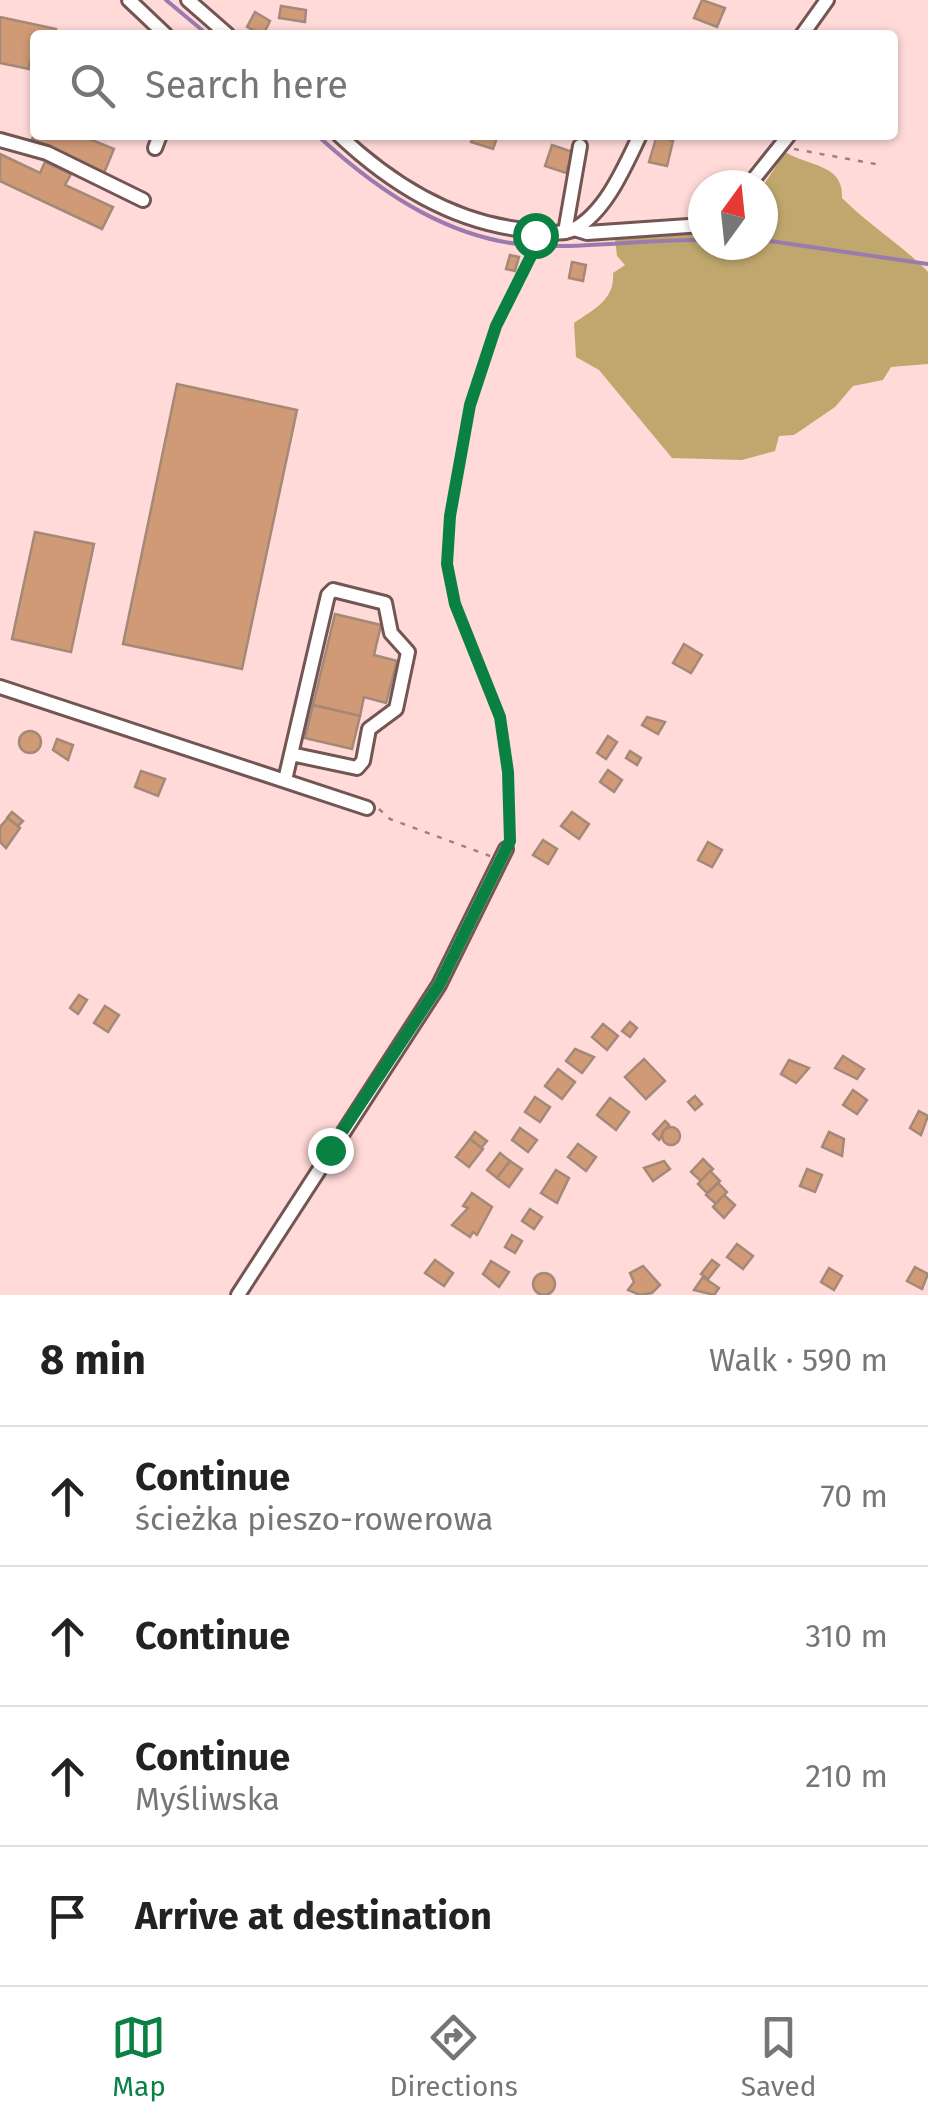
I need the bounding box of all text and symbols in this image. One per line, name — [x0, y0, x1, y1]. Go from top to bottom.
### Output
search box — [30, 30, 898, 140]
icon: search — [65, 58, 120, 113]
text: Search here — [145, 62, 348, 108]
north arrow — [688, 170, 778, 260]
route start — [513, 213, 559, 259]
route end — [308, 1128, 354, 1174]
text: 8 min — [40, 1335, 146, 1385]
text: Walk · 590 m — [709, 1341, 888, 1379]
text: Continue — [135, 1454, 290, 1500]
icon: ahead — [40, 1469, 95, 1524]
text: 70 m — [820, 1477, 888, 1515]
text: ścieżka pieszo-rowerowa — [135, 1500, 494, 1538]
icon: ahead — [40, 1609, 95, 1664]
text: Continue — [135, 1613, 290, 1659]
text: 310 m — [805, 1617, 888, 1655]
text: Continue — [135, 1734, 290, 1780]
icon: ahead — [40, 1749, 95, 1804]
text: 210 m — [805, 1757, 888, 1795]
text: Myśliwska — [135, 1780, 280, 1818]
icon: arrive — [40, 1889, 95, 1944]
text: Arrive at destination — [135, 1893, 492, 1939]
tab: Map — [111, 2010, 166, 2103]
tab: Directions — [389, 2010, 518, 2103]
tab: Saved — [741, 2010, 817, 2103]

